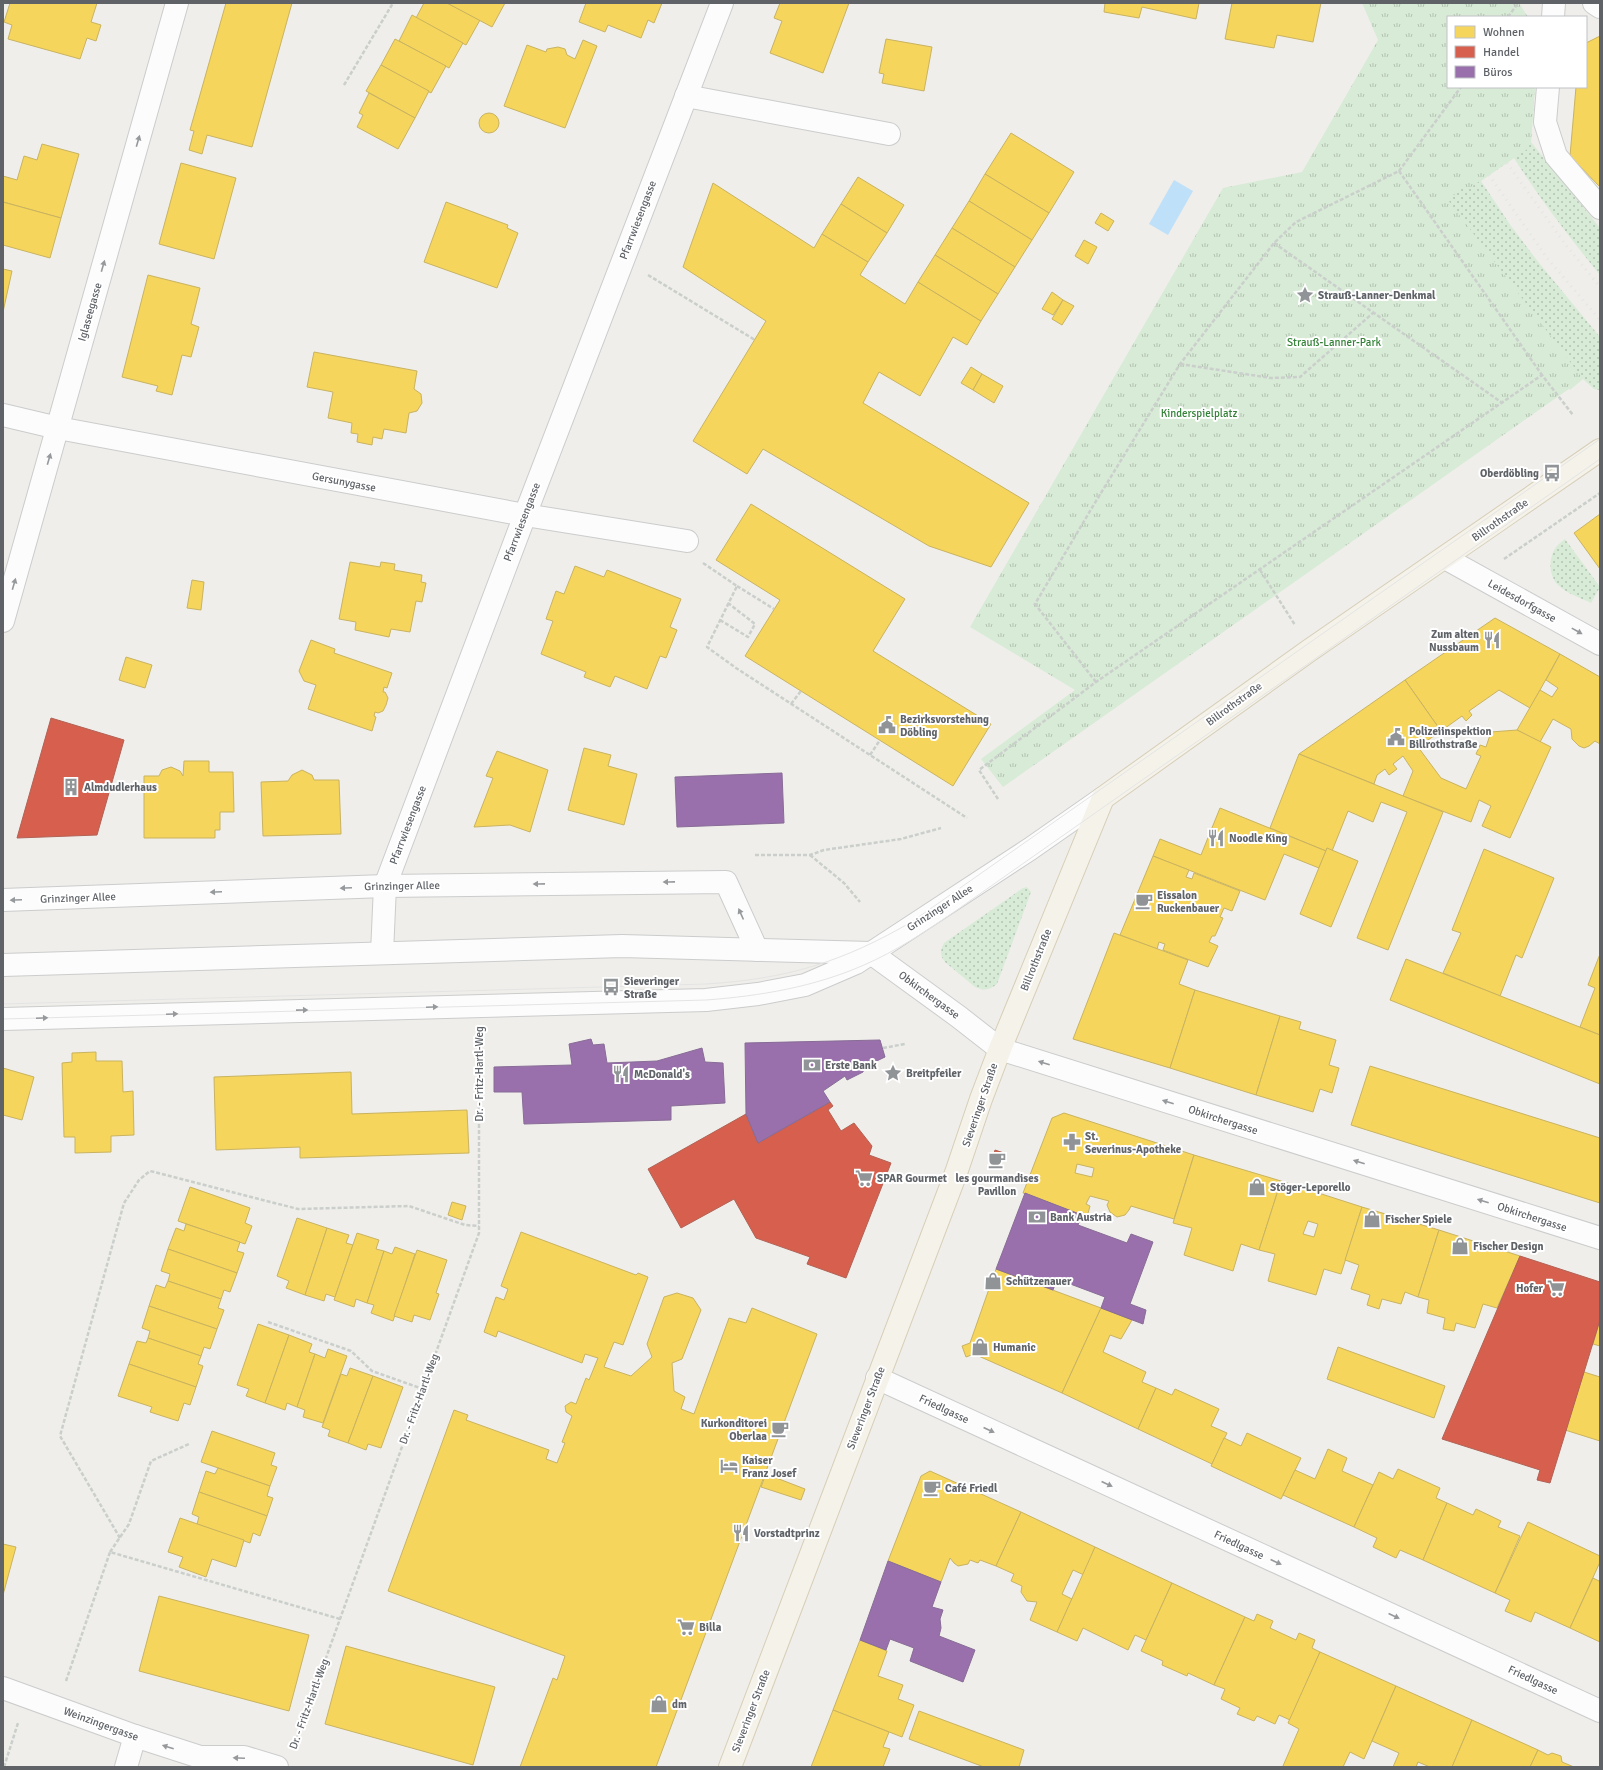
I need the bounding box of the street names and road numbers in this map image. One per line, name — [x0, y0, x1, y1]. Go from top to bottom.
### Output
street label: Pfarrwiesengasse — [617, 179, 659, 261]
street label: Iglaseegasse — [75, 281, 105, 343]
street label: Gersunygasse — [311, 469, 377, 495]
street label: Pfarrwiesengasse — [501, 481, 543, 563]
street label: Billrothstraße — [1469, 496, 1531, 544]
street label: Leidesdorfgasse — [1486, 577, 1558, 625]
street label: Billrothstraße — [1204, 679, 1264, 729]
street label: Pfarrwiesengasse — [387, 784, 429, 866]
street label: Grinzinger Allee — [364, 879, 440, 893]
street label: Grinzinger Allee — [905, 882, 975, 934]
street label: Grinzinger Allee — [40, 890, 116, 906]
street label: Billrothstraße — [1018, 927, 1054, 993]
street label: Obkirchergasse — [896, 968, 962, 1022]
street label: Dr. - Fritz-Hartl-Weg — [473, 1026, 486, 1122]
street label: Sieveringer Straße — [960, 1061, 1000, 1149]
street label: Obkirchergasse — [1187, 1103, 1259, 1137]
street label: Obkirchergasse — [1496, 1200, 1568, 1234]
street label: Dr. - Fritz-Hartl-Weg — [397, 1352, 442, 1446]
street label: Sieveringer Straße — [844, 1365, 888, 1451]
street label: Friedlgasse — [917, 1392, 971, 1426]
street label: Friedlgasse — [1212, 1528, 1266, 1562]
street label: Dr. - Fritz-Hartl-Weg — [287, 1657, 332, 1751]
street label: Friedlgasse — [1506, 1663, 1560, 1697]
street label: Sieveringer Straße — [729, 1668, 773, 1754]
street label: Weinzingergasse — [62, 1704, 140, 1744]

